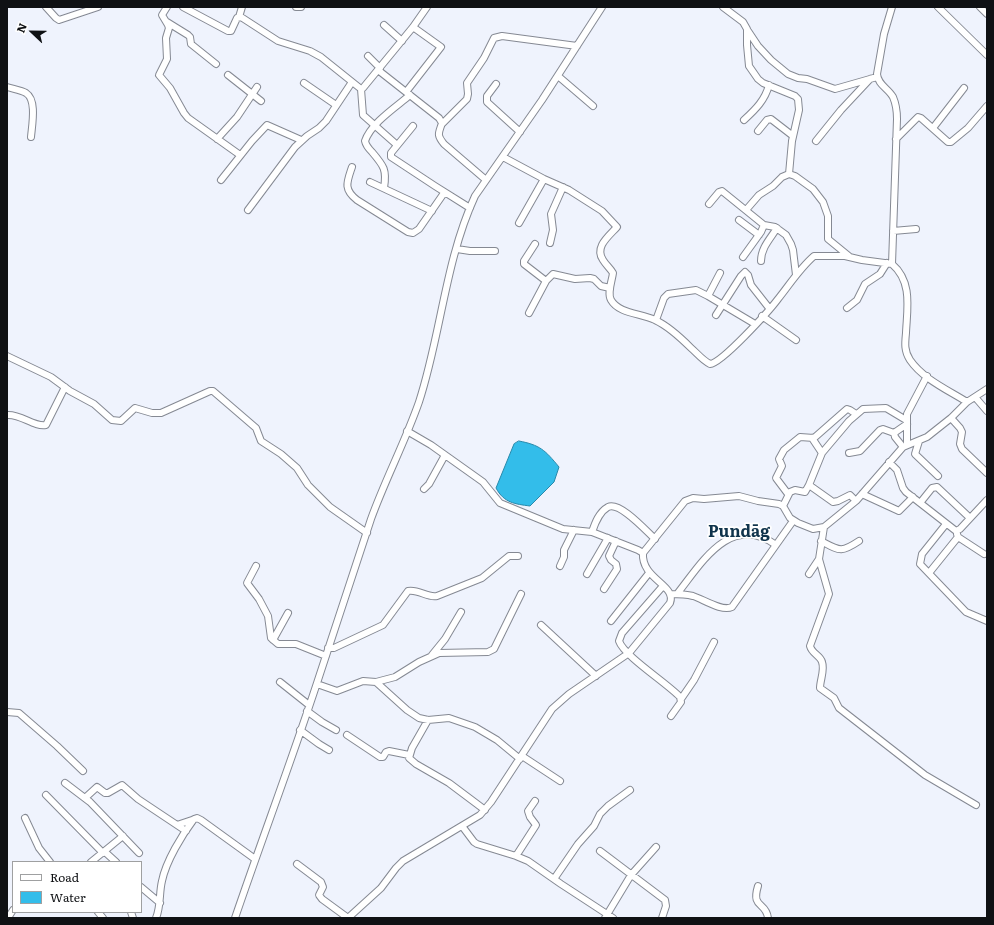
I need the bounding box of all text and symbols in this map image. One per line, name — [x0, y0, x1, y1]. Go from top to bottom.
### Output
north arrow — [12, 12, 52, 52]
text: N — [12, 20, 30, 35]
district label: Pundāg — [708, 522, 770, 542]
legend — [12, 861, 142, 913]
text: Road — [50, 868, 79, 886]
text: Water — [50, 888, 86, 906]

